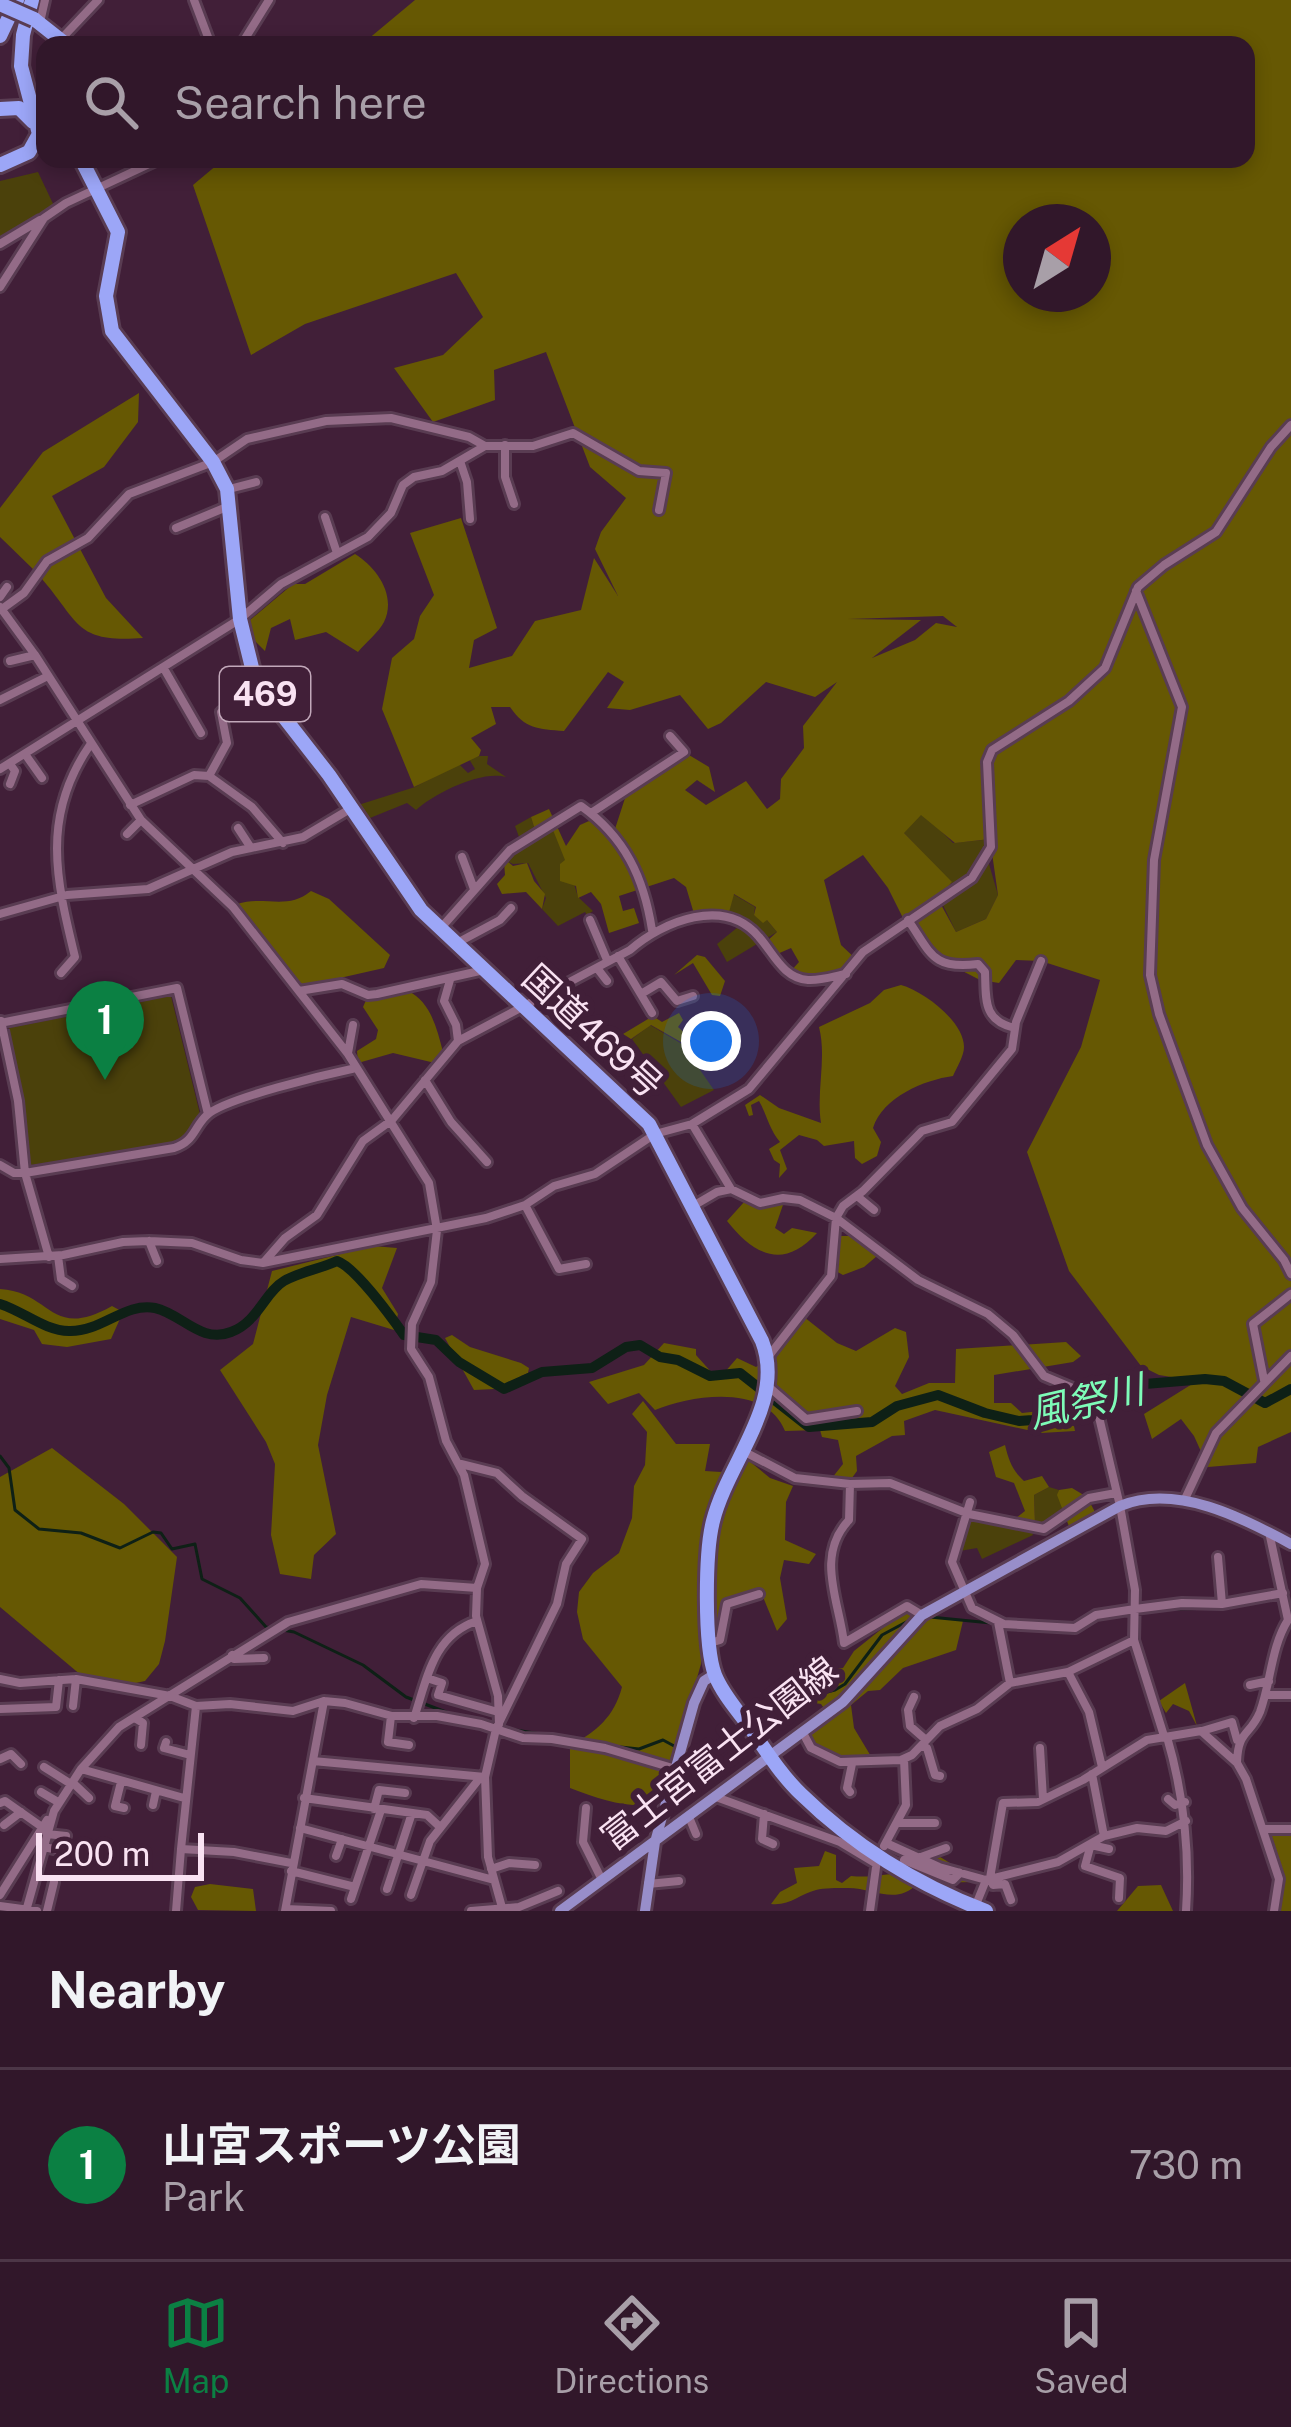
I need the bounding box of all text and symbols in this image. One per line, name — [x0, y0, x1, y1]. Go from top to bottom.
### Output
search box — [36, 36, 1255, 168]
icon: search — [78, 69, 144, 135]
text: Search here — [174, 76, 427, 129]
north arrow — [1003, 204, 1111, 312]
road number: 469 — [220, 667, 310, 721]
street label: 国道469号 — [515, 956, 671, 1106]
pin: 1 — [66, 981, 144, 1080]
your location — [681, 1011, 741, 1071]
water label: 風祭川 — [1024, 1365, 1152, 1437]
street label: 富士宮富士公園線 — [593, 1648, 845, 1858]
scale bar — [36, 1827, 204, 1880]
text: 200 m — [54, 1835, 150, 1873]
text: Nearby — [48, 1960, 225, 2019]
text: 山宮スポーツ公園 — [162, 2118, 521, 2171]
text: 1 — [79, 2142, 95, 2188]
text: 730 m — [1129, 2142, 1243, 2188]
text: Park — [162, 2174, 245, 2220]
tab: Map — [162, 2290, 229, 2400]
tab: Directions — [554, 2290, 709, 2400]
tab: Saved — [1034, 2290, 1129, 2400]

